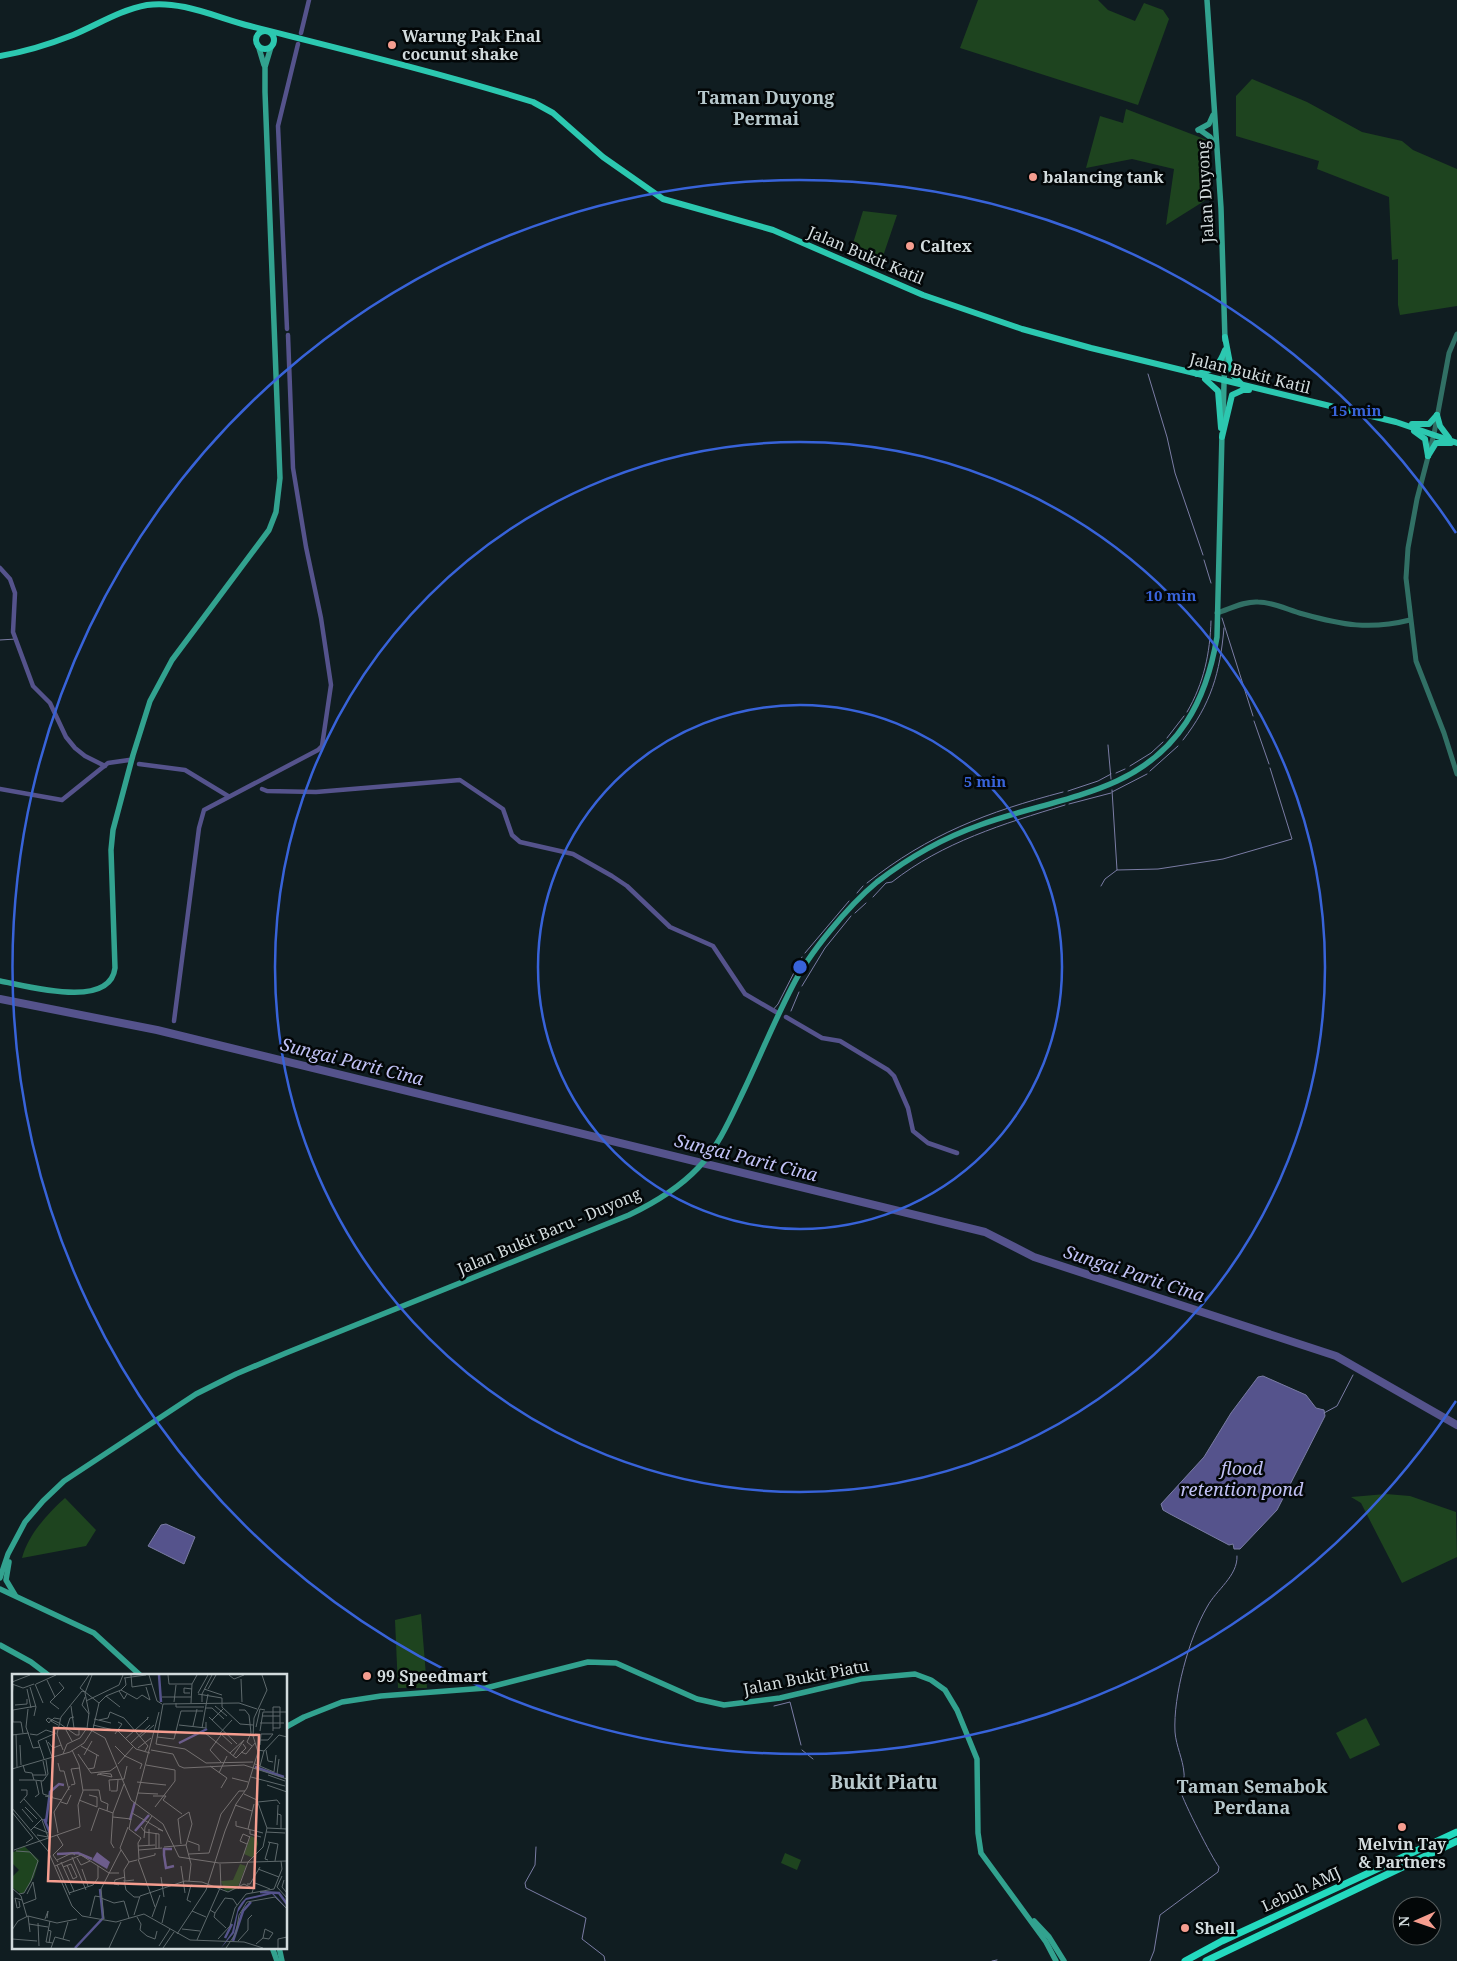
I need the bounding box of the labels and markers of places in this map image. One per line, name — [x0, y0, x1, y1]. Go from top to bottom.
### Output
place label: Warung Pak Enal cocunut shake — [402, 25, 541, 65]
marker: Warung Pak Enal cocunut shake — [386, 39, 398, 51]
place label: balancing tank — [1043, 166, 1164, 188]
marker: balancing tank — [1027, 171, 1039, 183]
place label: Caltex — [920, 235, 973, 257]
marker: Caltex — [904, 240, 916, 252]
centre of rings — [791, 958, 809, 976]
place label: 99 Speedmart — [377, 1665, 488, 1687]
marker: 99 Speedmart — [361, 1670, 373, 1682]
marker: Melvin Tay & Partners — [1396, 1821, 1408, 1833]
place label: Melvin Tay & Partners — [1358, 1833, 1447, 1873]
place label: Shell — [1195, 1917, 1236, 1939]
marker: Shell — [1179, 1922, 1191, 1934]

